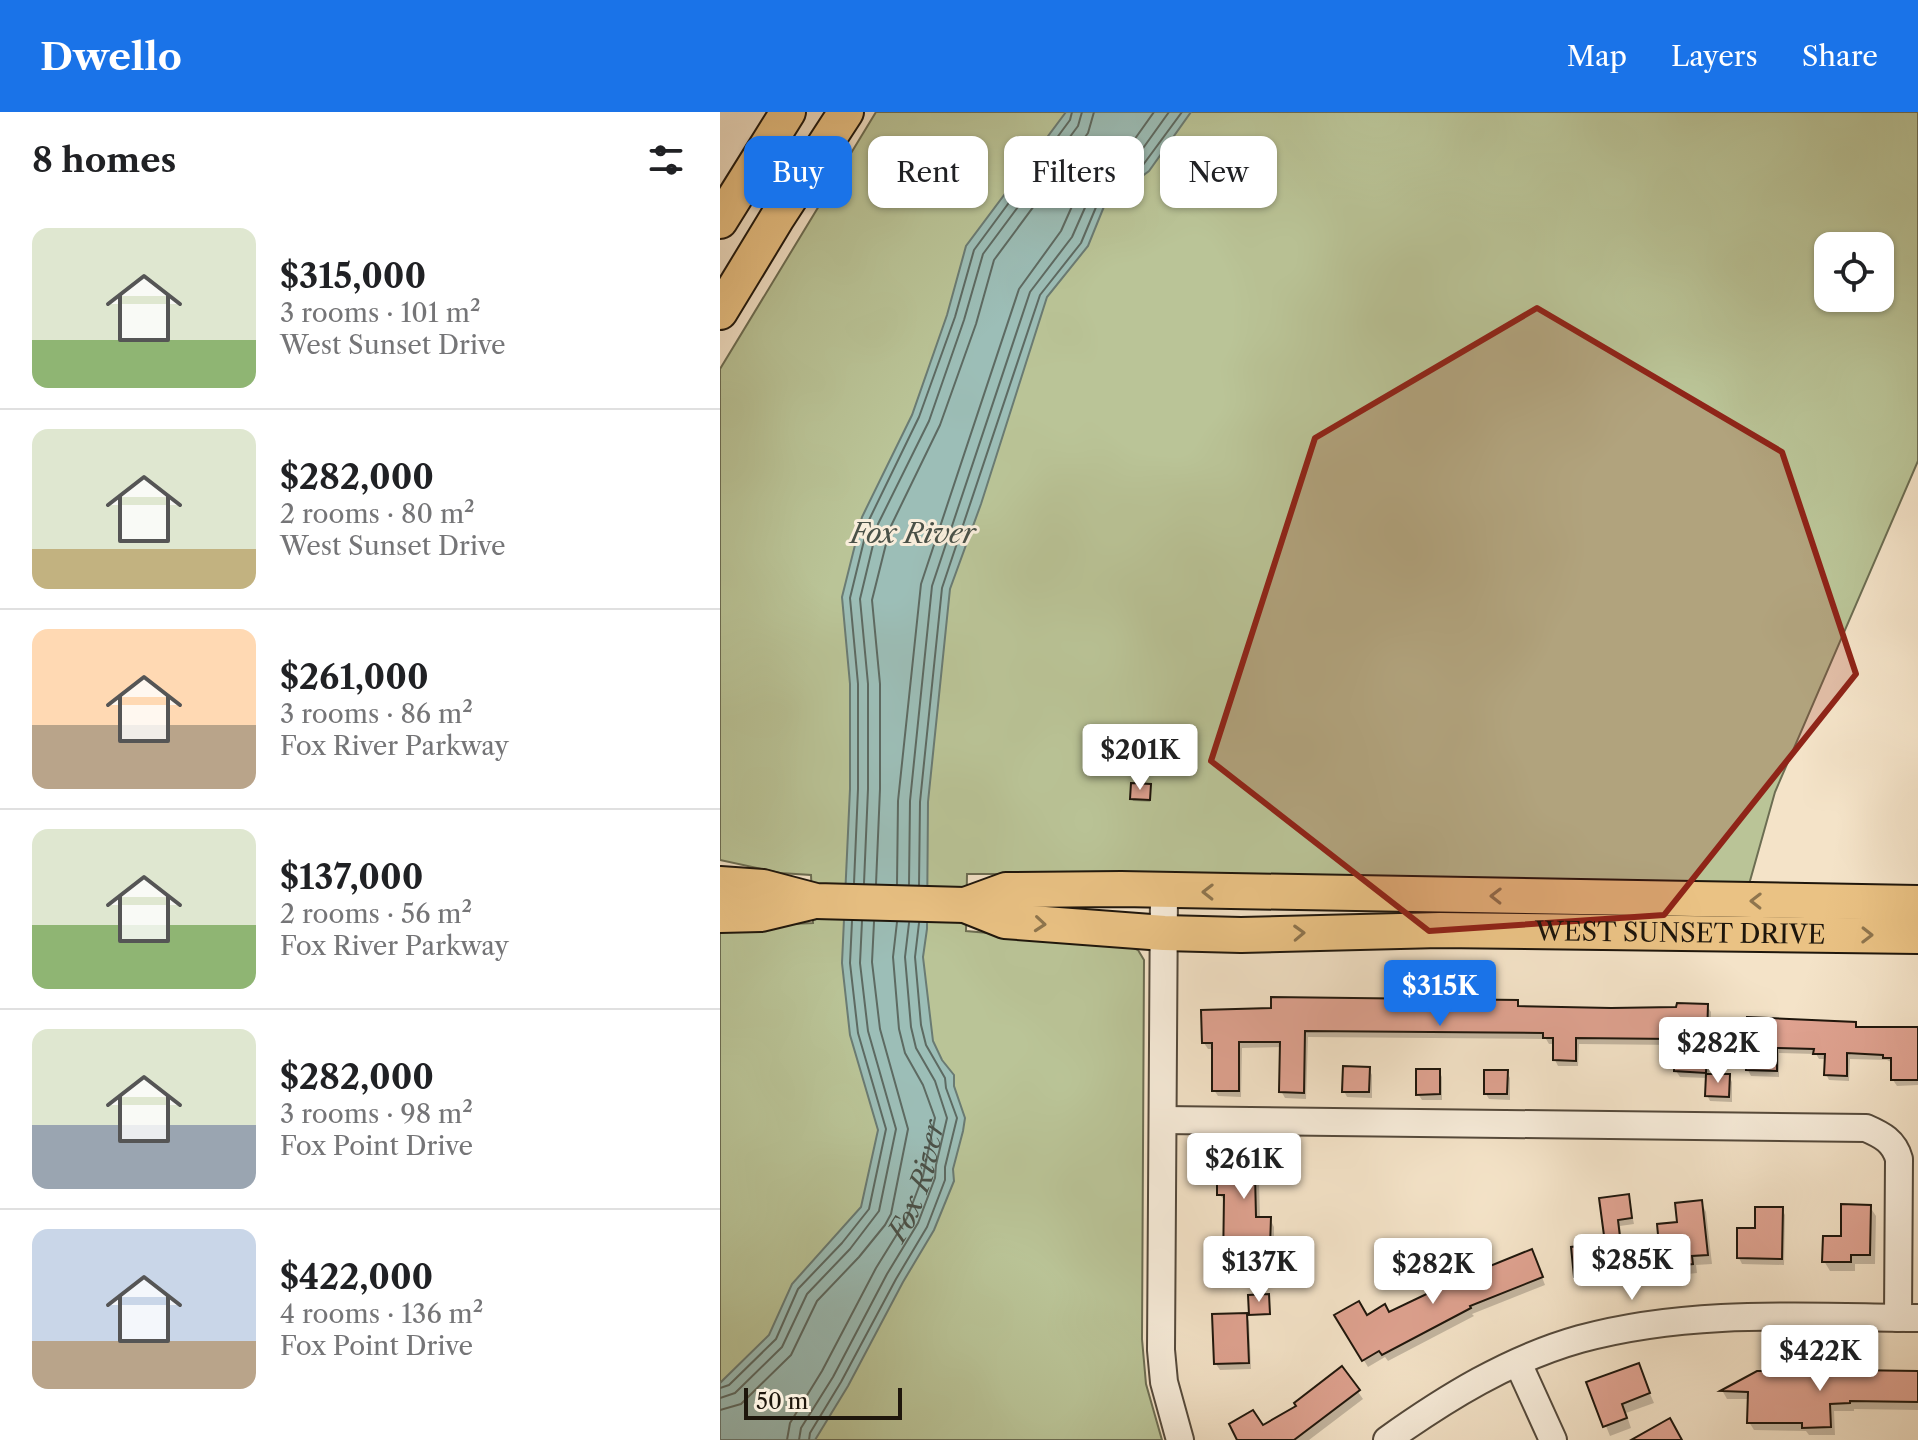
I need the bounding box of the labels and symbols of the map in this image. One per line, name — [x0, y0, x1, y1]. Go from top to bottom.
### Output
water label: Fox River — [848, 516, 978, 550]
pin: $201K — [1084, 724, 1196, 792]
one-way arrow — [1201, 883, 1214, 900]
one-way arrow — [1489, 888, 1502, 905]
one-way arrow — [1749, 892, 1762, 909]
one-way arrow — [1034, 915, 1047, 932]
street label: WEST SUNSET DRIVE — [1534, 915, 1826, 951]
one-way arrow — [1293, 925, 1306, 942]
one-way arrow — [1861, 926, 1874, 944]
pin: $315K — [1384, 960, 1496, 1028]
pin: $282K — [1662, 1017, 1774, 1085]
water label: Fox River — [879, 1115, 951, 1249]
pin: $261K — [1188, 1133, 1300, 1201]
pin: $285K — [1576, 1234, 1688, 1302]
pin: $137K — [1203, 1236, 1315, 1304]
pin: $282K — [1377, 1238, 1489, 1306]
pin: $422K — [1764, 1325, 1876, 1393]
scale bar — [744, 1384, 902, 1420]

